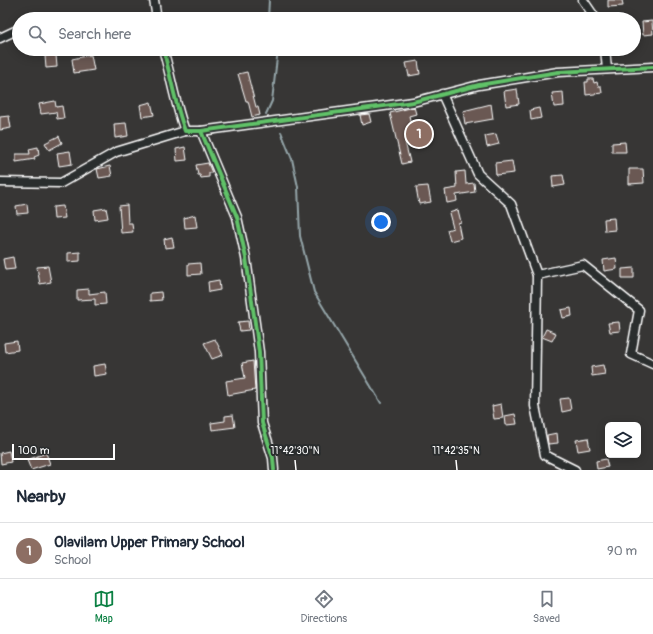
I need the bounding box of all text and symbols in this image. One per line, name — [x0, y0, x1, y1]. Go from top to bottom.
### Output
search box — [12, 12, 641, 56]
icon: search — [26, 23, 48, 45]
text: Search here — [58, 25, 131, 44]
pin: 1 — [406, 119, 432, 149]
your location — [371, 212, 391, 232]
map controls — [605, 422, 641, 458]
button: layers — [605, 422, 641, 458]
scale bar — [12, 442, 115, 461]
text: 100 m — [18, 444, 49, 457]
text: 11°42'30"N — [271, 445, 320, 457]
text: 11°42'35"N — [432, 445, 480, 457]
text: Nearby — [16, 486, 65, 507]
text: Olavilam Upper Primary School — [54, 533, 245, 552]
text: 1 — [26, 543, 32, 559]
text: 90 m — [607, 543, 637, 559]
text: School — [54, 552, 91, 568]
tab: Map — [93, 588, 115, 625]
tab: Directions — [301, 588, 347, 625]
tab: Saved — [533, 588, 560, 625]

